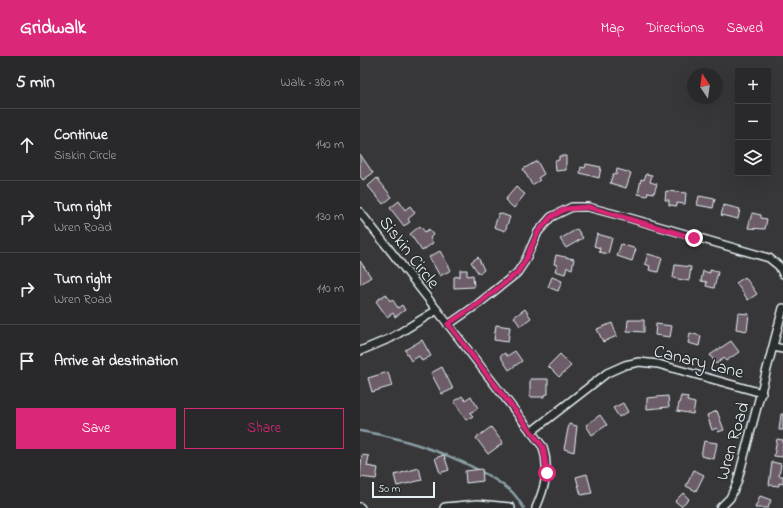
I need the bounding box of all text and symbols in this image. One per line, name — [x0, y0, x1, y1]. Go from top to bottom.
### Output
text: Gridwalk — [20, 15, 86, 42]
text: Map — [601, 18, 624, 39]
text: Directions — [646, 18, 704, 39]
text: Saved — [726, 18, 763, 39]
north arrow — [687, 68, 723, 104]
map controls — [735, 68, 771, 176]
button: + — [735, 68, 771, 104]
text: 5 min — [16, 70, 55, 95]
text: Walk · 380 m — [281, 73, 344, 92]
button: − — [735, 104, 771, 140]
text: Continue — [54, 124, 108, 146]
icon: ahead — [16, 134, 38, 156]
text: 140 m — [316, 135, 344, 154]
button: layers — [735, 140, 771, 176]
text: Siskin Circle — [54, 146, 116, 165]
text: Turn right — [54, 196, 112, 218]
icon: right — [16, 206, 38, 228]
text: 130 m — [316, 207, 344, 226]
street label: Siskin Circle — [372, 211, 446, 296]
text: Wren Road — [54, 218, 112, 237]
route end — [685, 229, 703, 247]
text: Turn right — [54, 268, 112, 290]
icon: right — [16, 278, 38, 300]
text: 110 m — [317, 279, 344, 298]
text: Wren Road — [54, 290, 112, 309]
street label: Canary Lane — [651, 339, 747, 387]
icon: arrive — [16, 350, 38, 372]
text: Arrive at destination — [54, 350, 178, 372]
street label: Wren Road — [710, 399, 757, 484]
button: Save — [16, 408, 176, 449]
button: Share — [184, 408, 344, 449]
route start — [538, 464, 556, 482]
scale bar — [372, 480, 435, 499]
text: 50 m — [378, 481, 400, 497]

